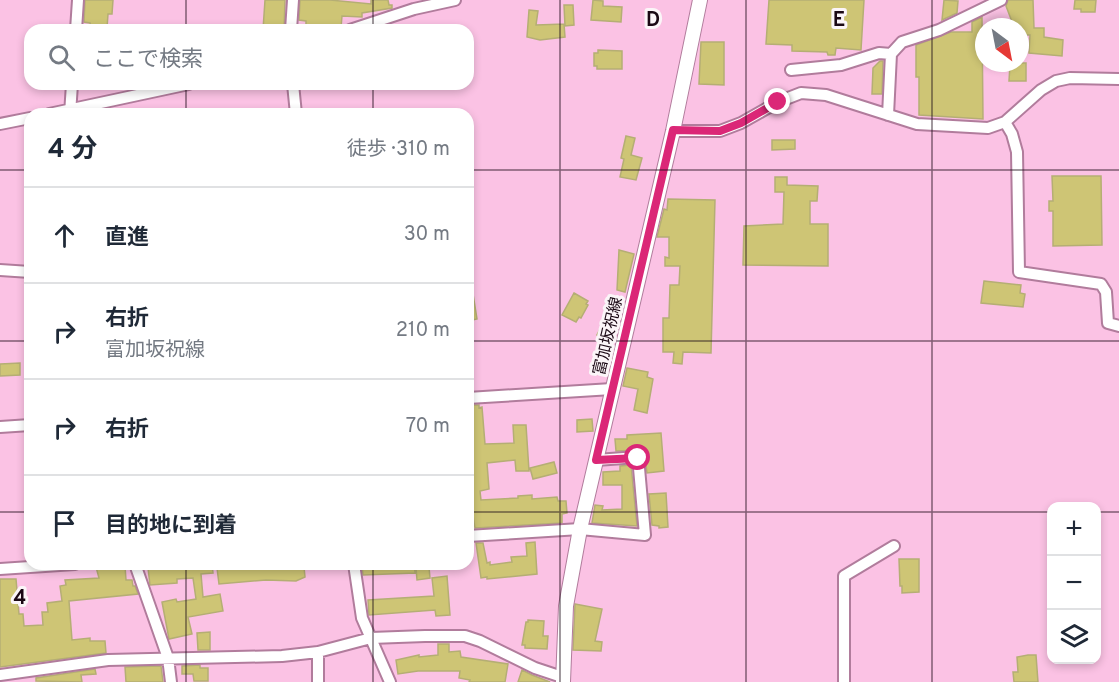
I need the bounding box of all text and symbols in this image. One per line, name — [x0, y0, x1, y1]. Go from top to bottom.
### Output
text: D — [646, 8, 660, 34]
text: E — [833, 8, 845, 34]
north arrow — [975, 18, 1029, 72]
search box — [24, 24, 474, 90]
icon: search — [45, 41, 78, 74]
text: ここで検索 — [93, 47, 203, 74]
route end — [764, 88, 790, 114]
text: 4 分 — [48, 134, 97, 167]
text: 徒歩 · 310 m — [347, 137, 450, 163]
icon: ahead — [48, 219, 81, 252]
text: 30 m — [404, 222, 450, 248]
text: 直進 — [105, 225, 149, 252]
street label: 富加坂祝線 — [590, 295, 628, 378]
text: 右折 — [105, 306, 149, 333]
icon: right — [48, 315, 81, 348]
text: 210 m — [396, 318, 450, 344]
text: 富加坂祝線 — [105, 338, 205, 364]
icon: right — [48, 411, 81, 444]
text: 70 m — [406, 414, 450, 440]
text: 右折 — [105, 417, 149, 444]
route start — [624, 444, 650, 470]
map controls — [1047, 502, 1101, 664]
button: + — [1047, 502, 1101, 556]
icon: arrive — [48, 507, 81, 540]
text: 目的地に到着 — [105, 513, 237, 540]
button: − — [1047, 556, 1101, 610]
text: 4 — [14, 586, 26, 612]
button: layers — [1047, 610, 1101, 664]

